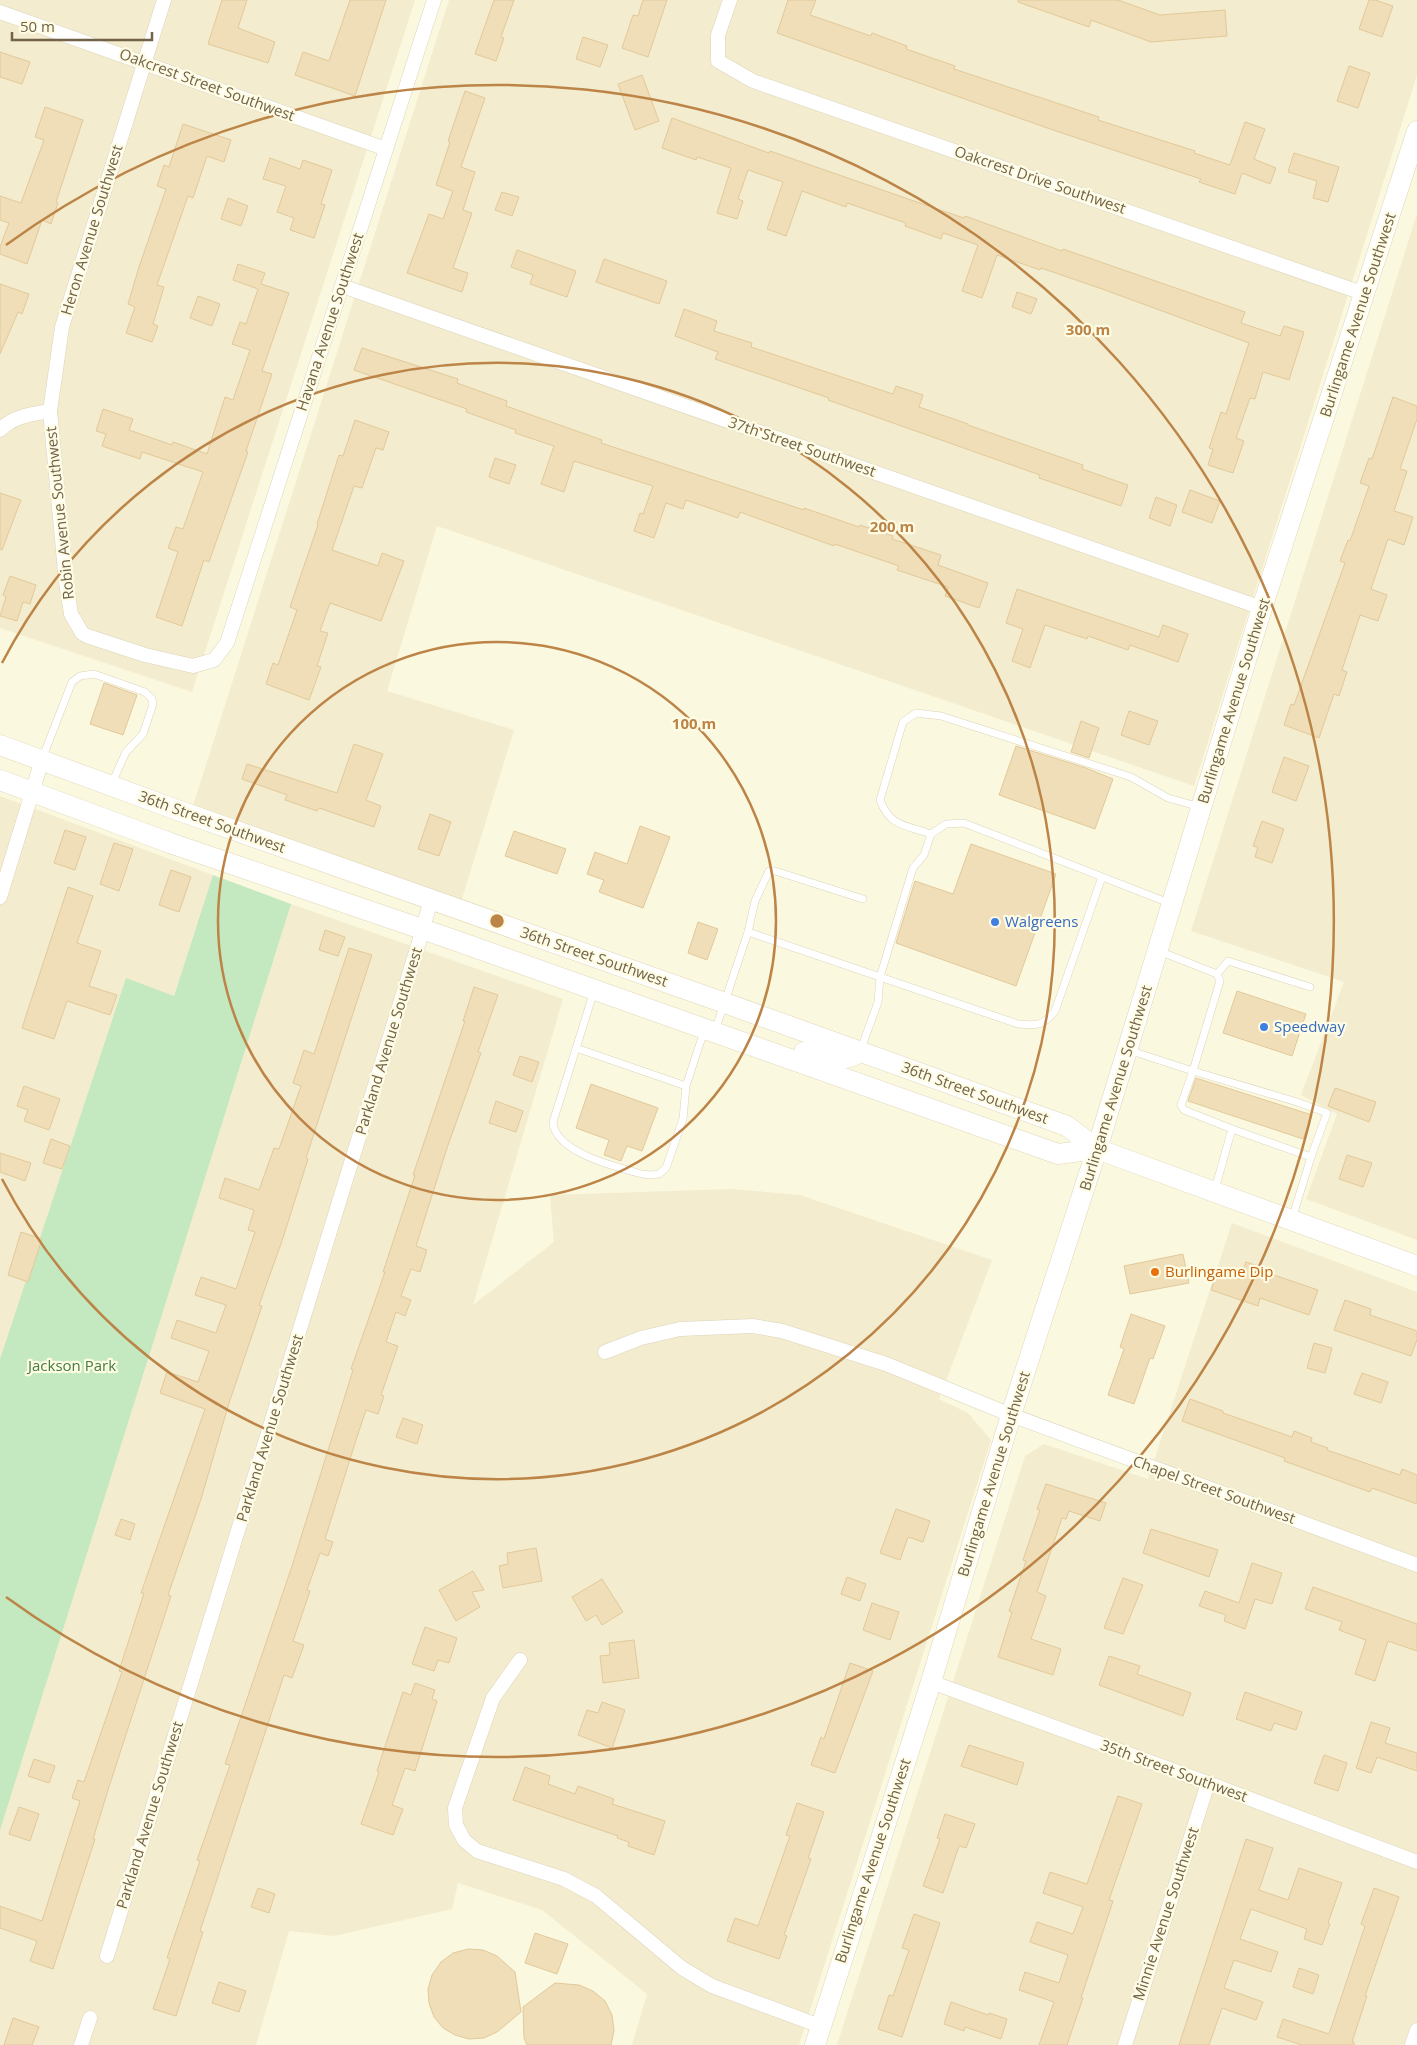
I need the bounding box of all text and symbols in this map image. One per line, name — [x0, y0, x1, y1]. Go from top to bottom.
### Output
scale bar — [12, 10, 152, 42]
text: 50 m — [20, 16, 55, 36]
street label: Oakcrest Street Southwest — [117, 43, 298, 125]
street label: Oakcrest Drive Southwest — [952, 140, 1129, 218]
street label: Heron Avenue Southwest — [56, 142, 127, 317]
street label: Burlingame Avenue Southwest — [1314, 210, 1400, 420]
street label: Havana Avenue Southwest — [291, 230, 367, 413]
text: 300 m — [1066, 319, 1110, 339]
street label: 37th Street Southwest — [726, 411, 879, 481]
street label: Robin Avenue Southwest — [40, 426, 78, 601]
text: 200 m — [870, 516, 914, 536]
street label: Burlingame Avenue Southwest — [1192, 595, 1274, 806]
text: 100 m — [672, 713, 716, 733]
street label: 36th Street Southwest — [136, 785, 289, 857]
place label: Walgreens — [1005, 911, 1078, 931]
centre of rings — [488, 912, 506, 930]
marker: Walgreens — [989, 916, 1001, 928]
street label: 36th Street Southwest — [518, 921, 671, 991]
street label: Parkland Avenue Southwest — [350, 944, 426, 1137]
street label: Burlingame Avenue Southwest — [1074, 982, 1156, 1193]
place label: Speedway — [1274, 1016, 1345, 1036]
marker: Speedway — [1258, 1021, 1270, 1033]
street label: 36th Street Southwest — [899, 1056, 1052, 1128]
place label: Burlingame Dip — [1165, 1261, 1273, 1281]
marker: Burlingame Dip — [1149, 1266, 1161, 1278]
street label: Parkland Avenue Southwest — [231, 1331, 307, 1524]
park label: Jackson Park — [26, 1355, 116, 1375]
street label: Burlingame Avenue Southwest — [952, 1368, 1034, 1579]
street label: Chapel Street Southwest — [1130, 1450, 1298, 1528]
street label: Parkland Avenue Southwest — [111, 1718, 187, 1911]
street label: 35th Street Southwest — [1098, 1734, 1251, 1806]
street label: Burlingame Avenue Southwest — [829, 1756, 915, 1966]
street label: Minnie Avenue Southwest — [1128, 1824, 1203, 2003]

